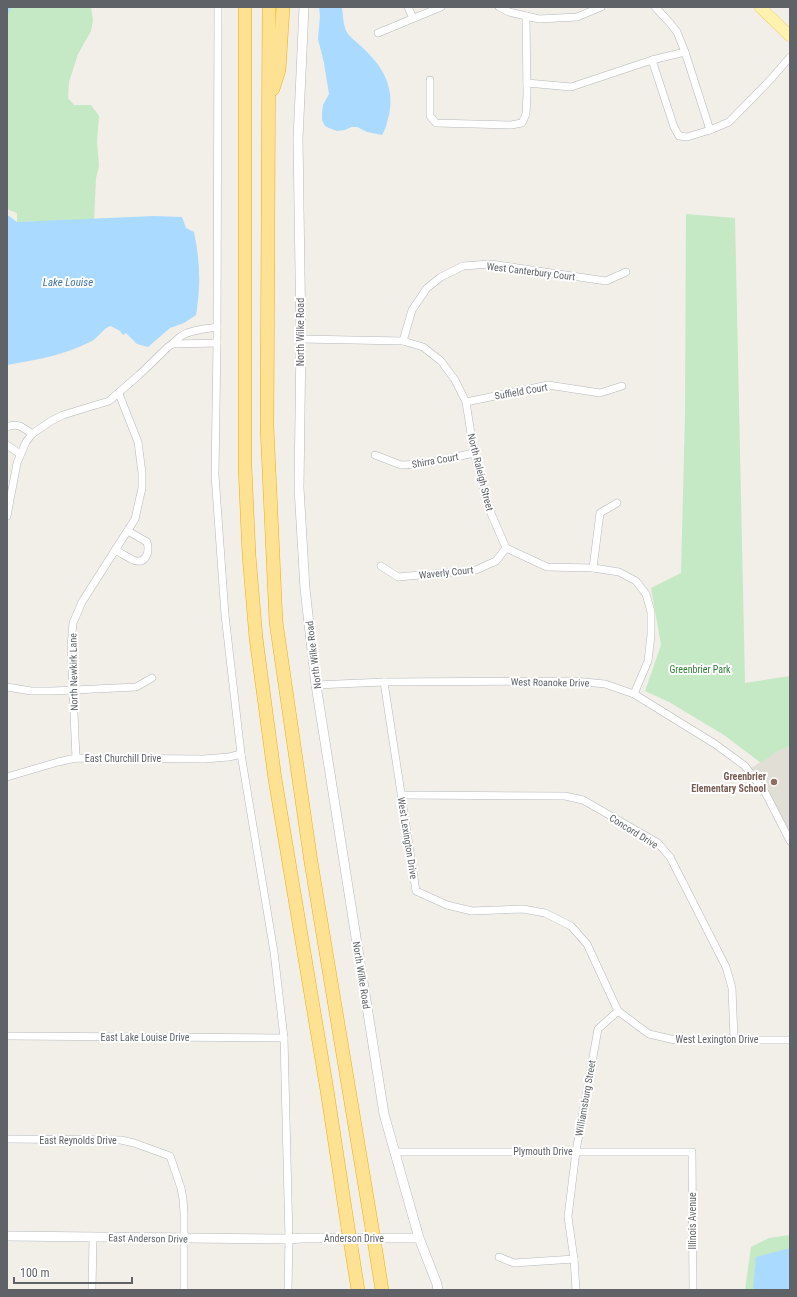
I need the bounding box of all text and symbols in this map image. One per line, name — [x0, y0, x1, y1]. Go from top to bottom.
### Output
street label: West Canterbury Court — [486, 261, 576, 282]
water label: Lake Louise — [43, 276, 93, 289]
street label: North Wilke Road — [295, 298, 306, 366]
street label: Suffield Court — [494, 381, 548, 402]
street label: North Raleigh Street — [466, 432, 495, 512]
street label: Shirra Court — [411, 451, 459, 470]
street label: Waverly Court — [418, 564, 474, 581]
street label: North Wilke Road — [304, 620, 323, 689]
street label: North Newkirk Lane — [67, 633, 80, 711]
park label: Greenbrier Park — [669, 664, 731, 675]
street label: West Roanoke Drive — [511, 676, 590, 689]
street label: East Churchill Drive — [85, 753, 162, 764]
place label: Greenbrier Elementary School — [691, 771, 767, 794]
marker: Greenbrier Elementary School — [769, 777, 779, 787]
street label: West Lexington Drive — [396, 796, 419, 880]
street label: Concord Drive — [607, 812, 660, 851]
street label: North Wilke Road — [351, 940, 372, 1010]
street label: East Lake Louise Drive — [101, 1032, 190, 1043]
street label: West Lexington Drive — [676, 1034, 759, 1045]
street label: Williamsburg Street — [573, 1059, 598, 1137]
street label: East Reynolds Drive — [39, 1135, 117, 1146]
street label: Plymouth Drive — [513, 1146, 573, 1157]
street label: Illinois Avenue — [687, 1192, 698, 1250]
street label: East Anderson Drive — [108, 1232, 188, 1245]
street label: Anderson Drive — [324, 1233, 384, 1244]
scale bar — [14, 1259, 132, 1285]
text: 100 m — [20, 1266, 50, 1280]

